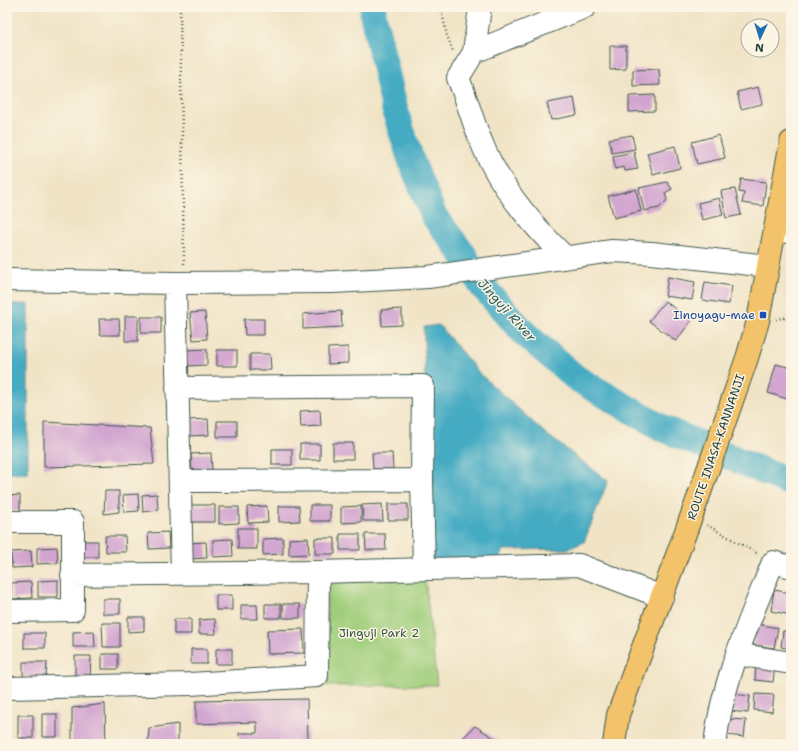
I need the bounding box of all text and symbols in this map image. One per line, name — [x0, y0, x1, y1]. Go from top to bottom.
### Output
north arrow — [740, 18, 780, 58]
text: N — [754, 40, 764, 55]
water label: Jinguji River — [474, 275, 540, 346]
place label: Iinoyagu-mae — [673, 307, 755, 323]
marker: Iinoyagu-mae — [758, 310, 768, 320]
street label: ROUTE INASA-KANNANJI — [683, 372, 749, 522]
park label: Jinguji Park 2 — [339, 625, 419, 641]

